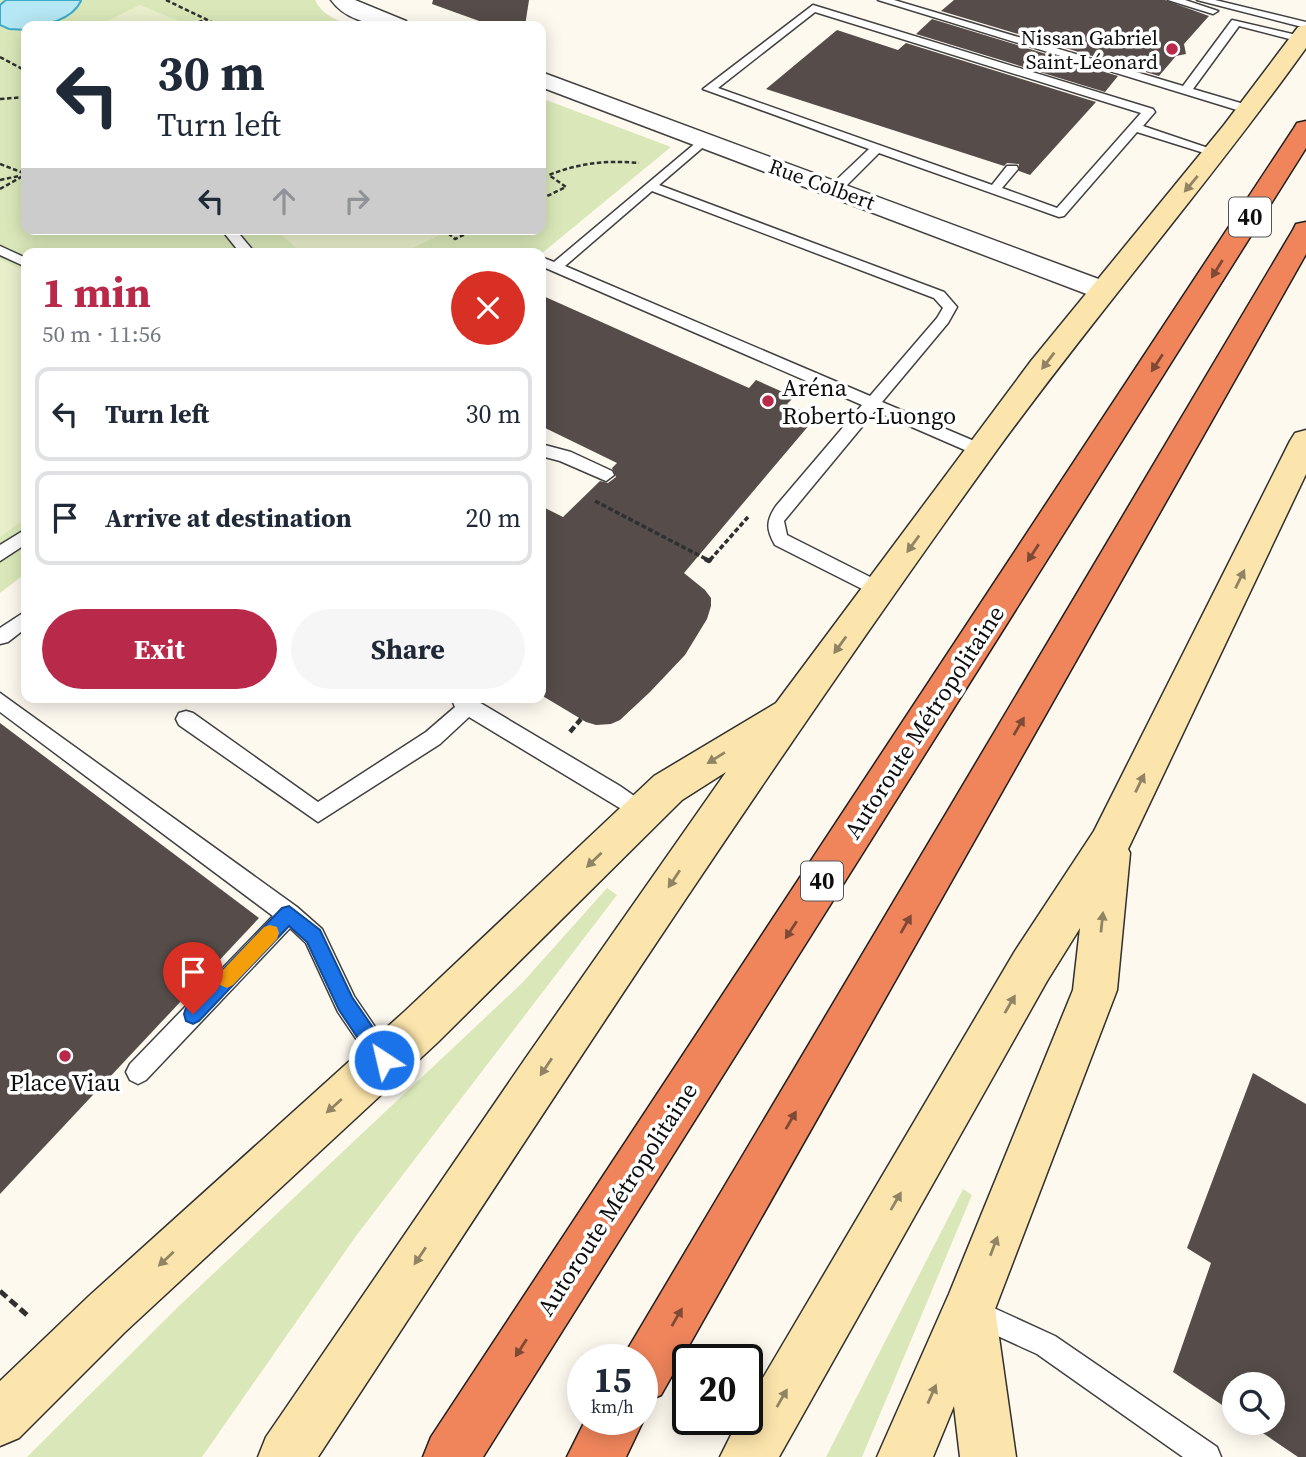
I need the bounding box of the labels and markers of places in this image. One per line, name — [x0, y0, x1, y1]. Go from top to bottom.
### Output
place label: Nissan Gabriel Saint-Léonard — [1021, 23, 1158, 76]
marker: Nissan Gabriel Saint-Léonard — [1164, 41, 1180, 57]
place label: Aréna Roberto-Luongo — [782, 371, 956, 432]
marker: Aréna Roberto-Luongo — [760, 393, 776, 409]
pin — [163, 942, 223, 1014]
marker: Place Viau — [57, 1048, 73, 1064]
place label: Place Viau — [10, 1066, 120, 1099]

